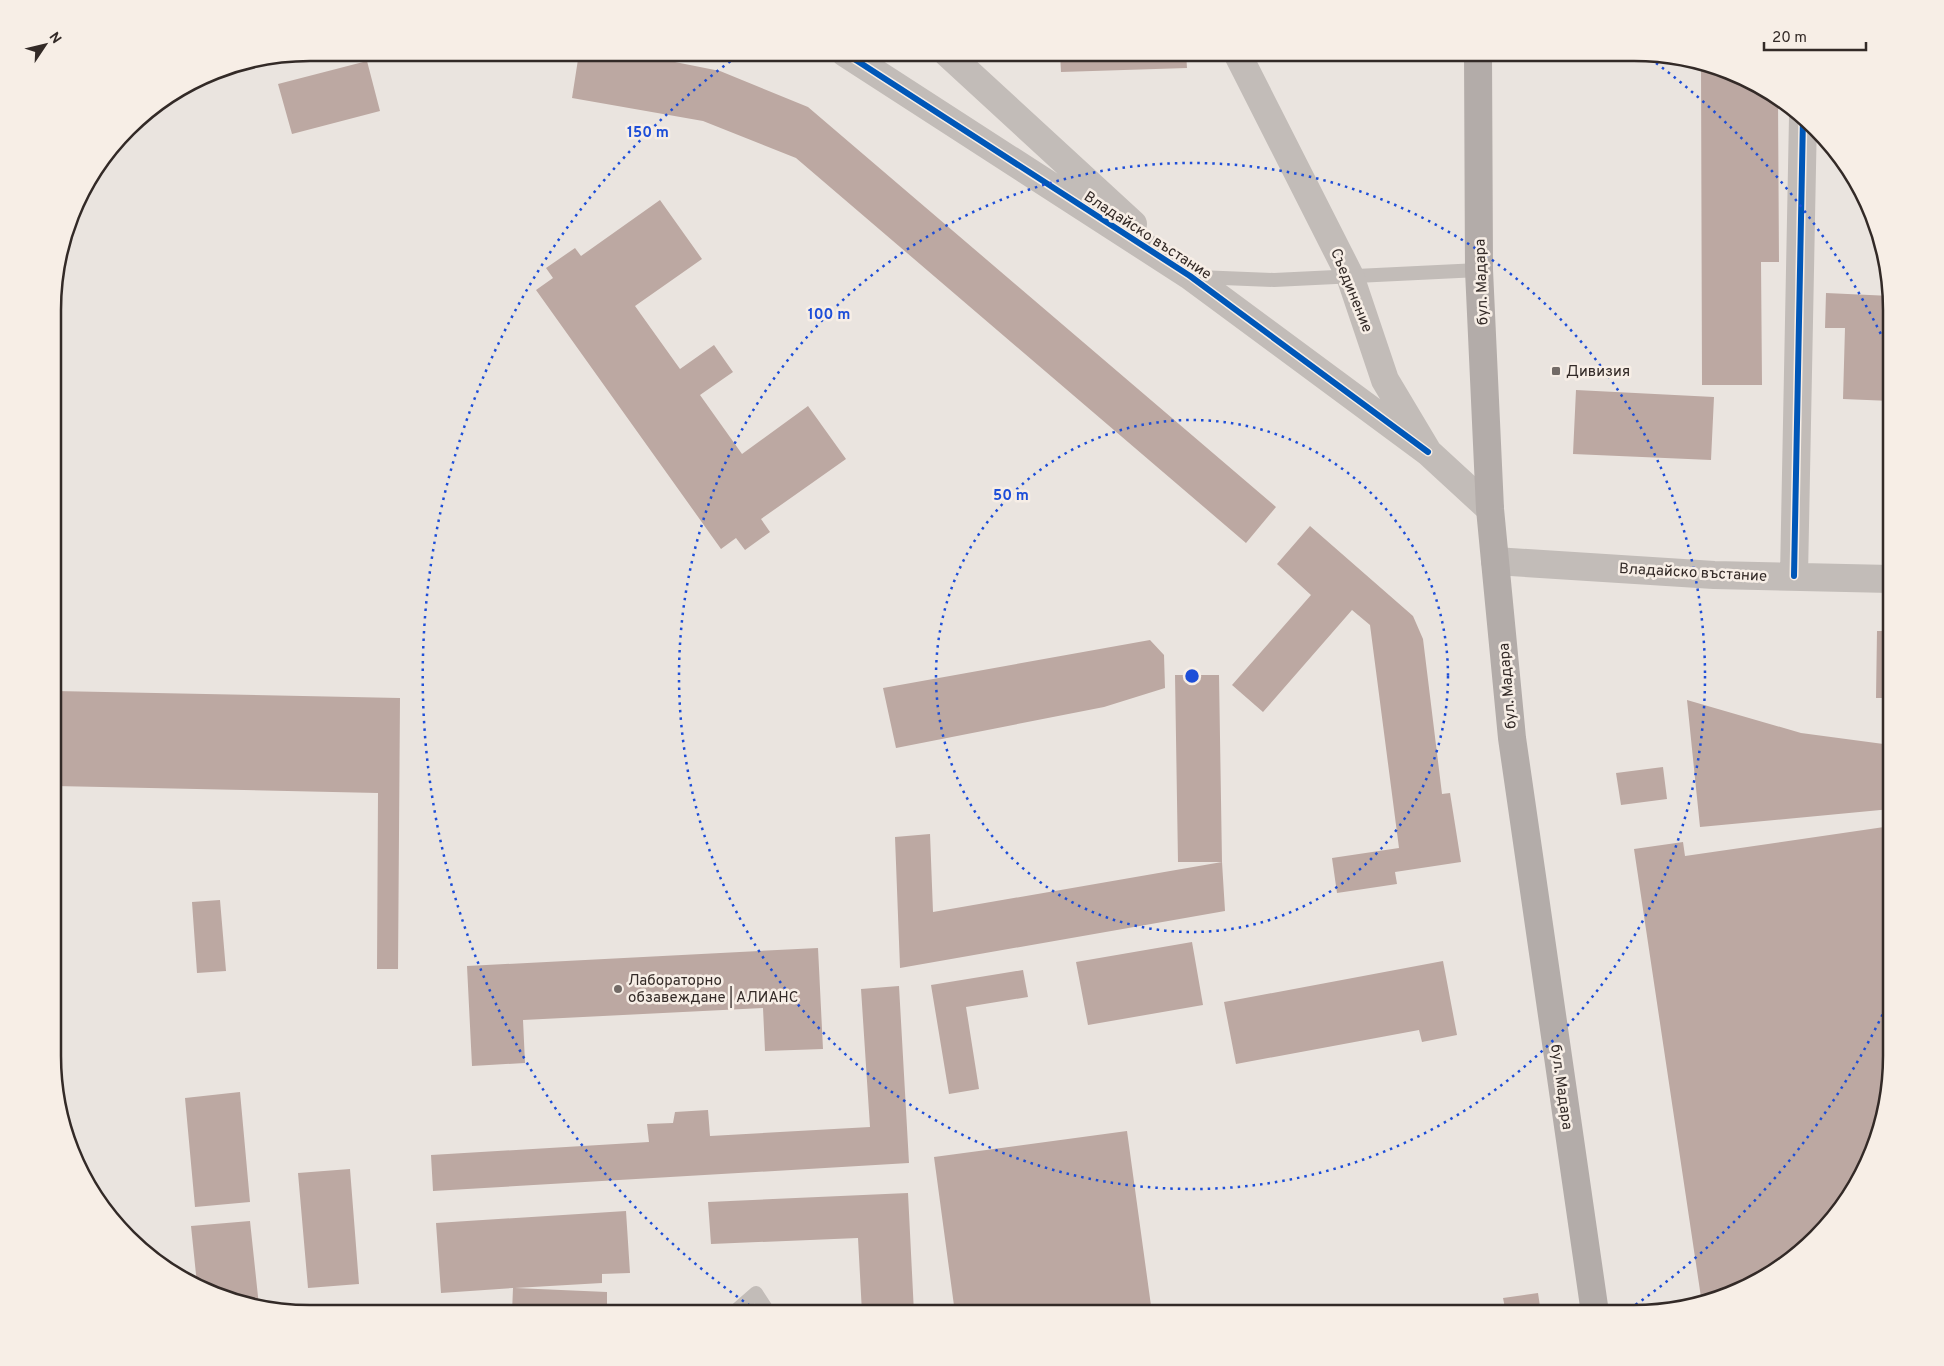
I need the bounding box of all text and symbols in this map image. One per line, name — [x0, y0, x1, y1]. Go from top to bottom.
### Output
north arrow — [20, 20, 70, 70]
scale bar — [1764, 20, 1866, 52]
text: N — [45, 29, 64, 47]
text: 20 m — [1772, 29, 1807, 48]
text: 150 m — [627, 124, 669, 143]
street label: Владайско въстание — [1080, 188, 1215, 285]
street label: бул. Мадара — [1471, 239, 1493, 325]
street label: Съединение — [1325, 246, 1376, 335]
text: 100 m — [808, 306, 850, 325]
place label: Дивизия — [1566, 363, 1630, 382]
marker: Дивизия — [1550, 365, 1562, 377]
text: 50 m — [993, 487, 1029, 506]
street label: Владайско въстание — [1618, 560, 1767, 587]
street label: бул. Мадара — [1495, 642, 1522, 730]
centre of rings — [1183, 667, 1201, 685]
place label: Лабораторно обзавеждане | АЛИАНС — [628, 972, 798, 1008]
marker: Лабораторно обзавеждане | АЛИАНС — [612, 983, 624, 995]
street label: бул. Мадара — [1545, 1043, 1576, 1131]

